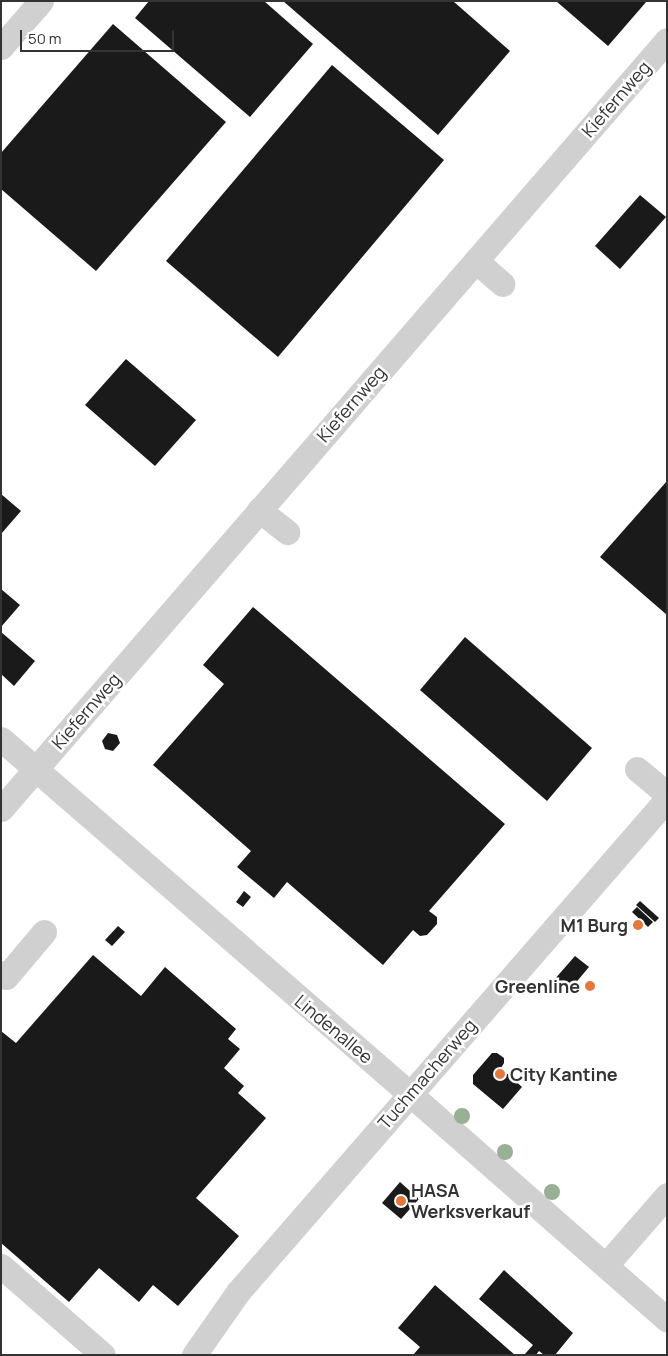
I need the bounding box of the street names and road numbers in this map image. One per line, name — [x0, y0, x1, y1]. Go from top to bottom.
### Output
street label: Kiefernweg — [577, 57, 655, 141]
street label: Kiefernweg — [312, 362, 390, 446]
street label: Kiefernweg — [47, 669, 125, 753]
street label: Lindenallee — [291, 990, 377, 1068]
street label: Tuchmacherweg — [373, 1015, 481, 1133]

